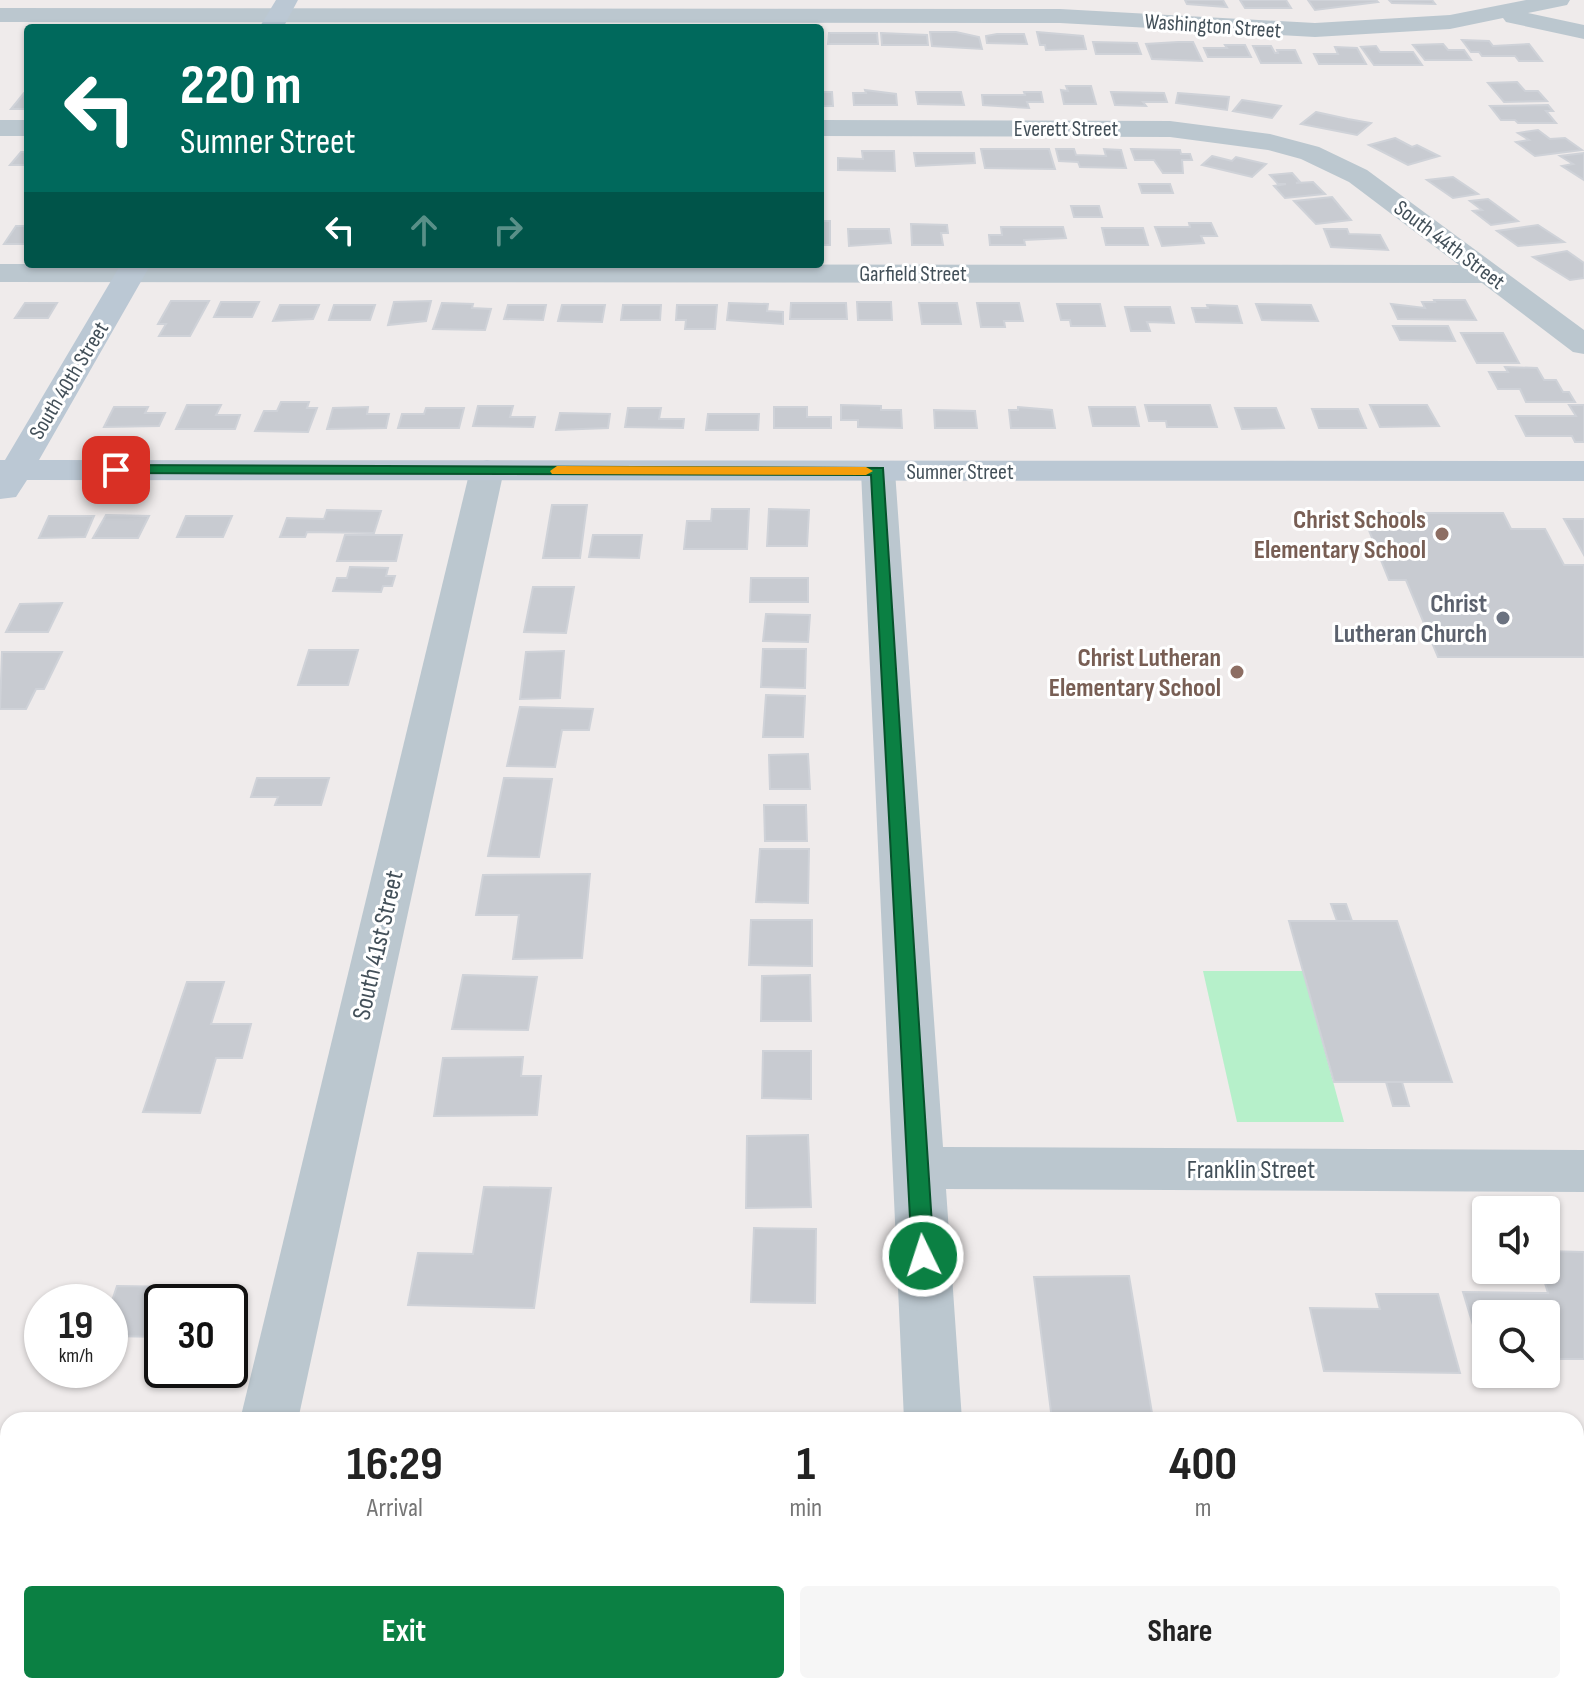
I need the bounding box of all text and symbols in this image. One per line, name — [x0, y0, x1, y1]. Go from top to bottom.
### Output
street label: Washington Street — [1144, 8, 1282, 45]
text: 220 m — [180, 53, 302, 120]
icon: left — [48, 56, 152, 160]
street label: Everett Street — [1014, 116, 1118, 143]
text: Sumner Street — [180, 121, 355, 164]
street label: South 44th Street — [1388, 195, 1510, 296]
icon: left — [318, 208, 362, 252]
icon: ahead — [402, 208, 446, 252]
icon: right — [486, 208, 530, 252]
street label: Garfield Street — [859, 261, 967, 288]
street label: South 40th Street — [24, 317, 115, 444]
pin — [82, 436, 150, 504]
icon: arrive — [94, 448, 138, 492]
street label: Sumner Street — [906, 459, 1014, 486]
place label: Christ Schools Elementary School — [1254, 505, 1426, 566]
marker: Christ Schools Elementary School — [1433, 525, 1451, 543]
place label: Christ Lutheran Church — [1334, 589, 1487, 650]
marker: Christ Lutheran Church — [1494, 609, 1512, 627]
place label: Christ Lutheran Elementary School — [1049, 643, 1221, 704]
marker: Christ Lutheran Elementary School — [1228, 663, 1246, 681]
street label: South 41st Street — [346, 868, 411, 1023]
street label: Franklin Street — [1187, 1155, 1315, 1186]
map controls — [1472, 1196, 1560, 1388]
button: sound — [1472, 1196, 1560, 1284]
position arrow — [881, 1214, 965, 1298]
speed limit sign: 30 — [144, 1284, 248, 1388]
button: search — [1472, 1300, 1560, 1388]
text: 19 — [59, 1302, 93, 1350]
text: km/h — [59, 1344, 93, 1368]
text: 16:29 — [347, 1436, 443, 1493]
text: 1 — [797, 1436, 815, 1493]
text: 400 — [1169, 1436, 1237, 1493]
text: Arrival — [367, 1493, 423, 1524]
text: min — [790, 1493, 822, 1524]
text: m — [1195, 1493, 1211, 1524]
button: Exit — [24, 1586, 784, 1678]
button: Share — [800, 1586, 1560, 1678]

